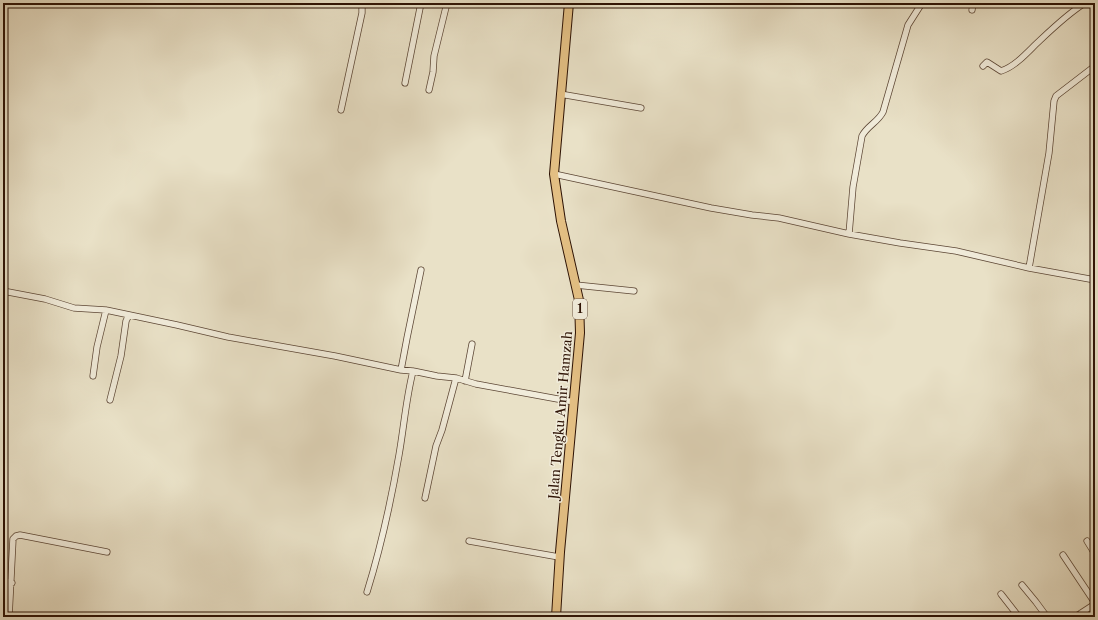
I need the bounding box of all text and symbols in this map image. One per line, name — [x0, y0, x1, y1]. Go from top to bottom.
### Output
road number: 1 — [573, 299, 587, 319]
street label: Jalan Tengku Amir Hamzah — [545, 330, 575, 502]

